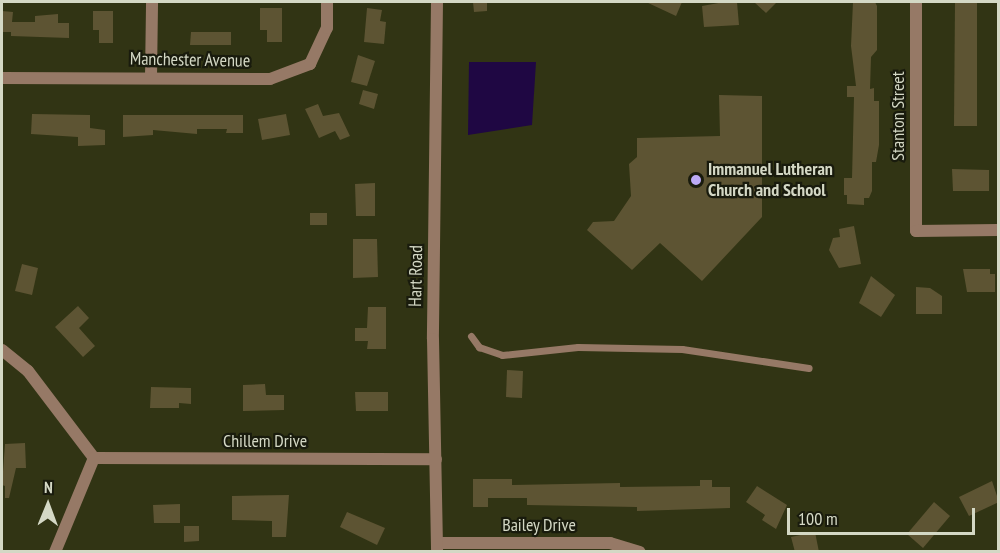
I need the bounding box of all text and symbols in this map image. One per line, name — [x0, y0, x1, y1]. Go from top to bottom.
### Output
street label: Manchester Avenue — [129, 48, 251, 72]
street label: Stanton Street — [887, 71, 909, 161]
place label: Immanuel Lutheran Church and School — [708, 159, 833, 201]
marker: Immanuel Lutheran Church and School — [689, 173, 703, 187]
street label: Hart Road — [405, 245, 427, 307]
street label: Chillem Drive — [223, 430, 307, 452]
north arrow — [18, 475, 78, 535]
text: N — [44, 477, 53, 497]
scale bar — [790, 496, 978, 534]
text: 100 m — [798, 507, 838, 530]
street label: Bailey Drive — [502, 514, 576, 536]

